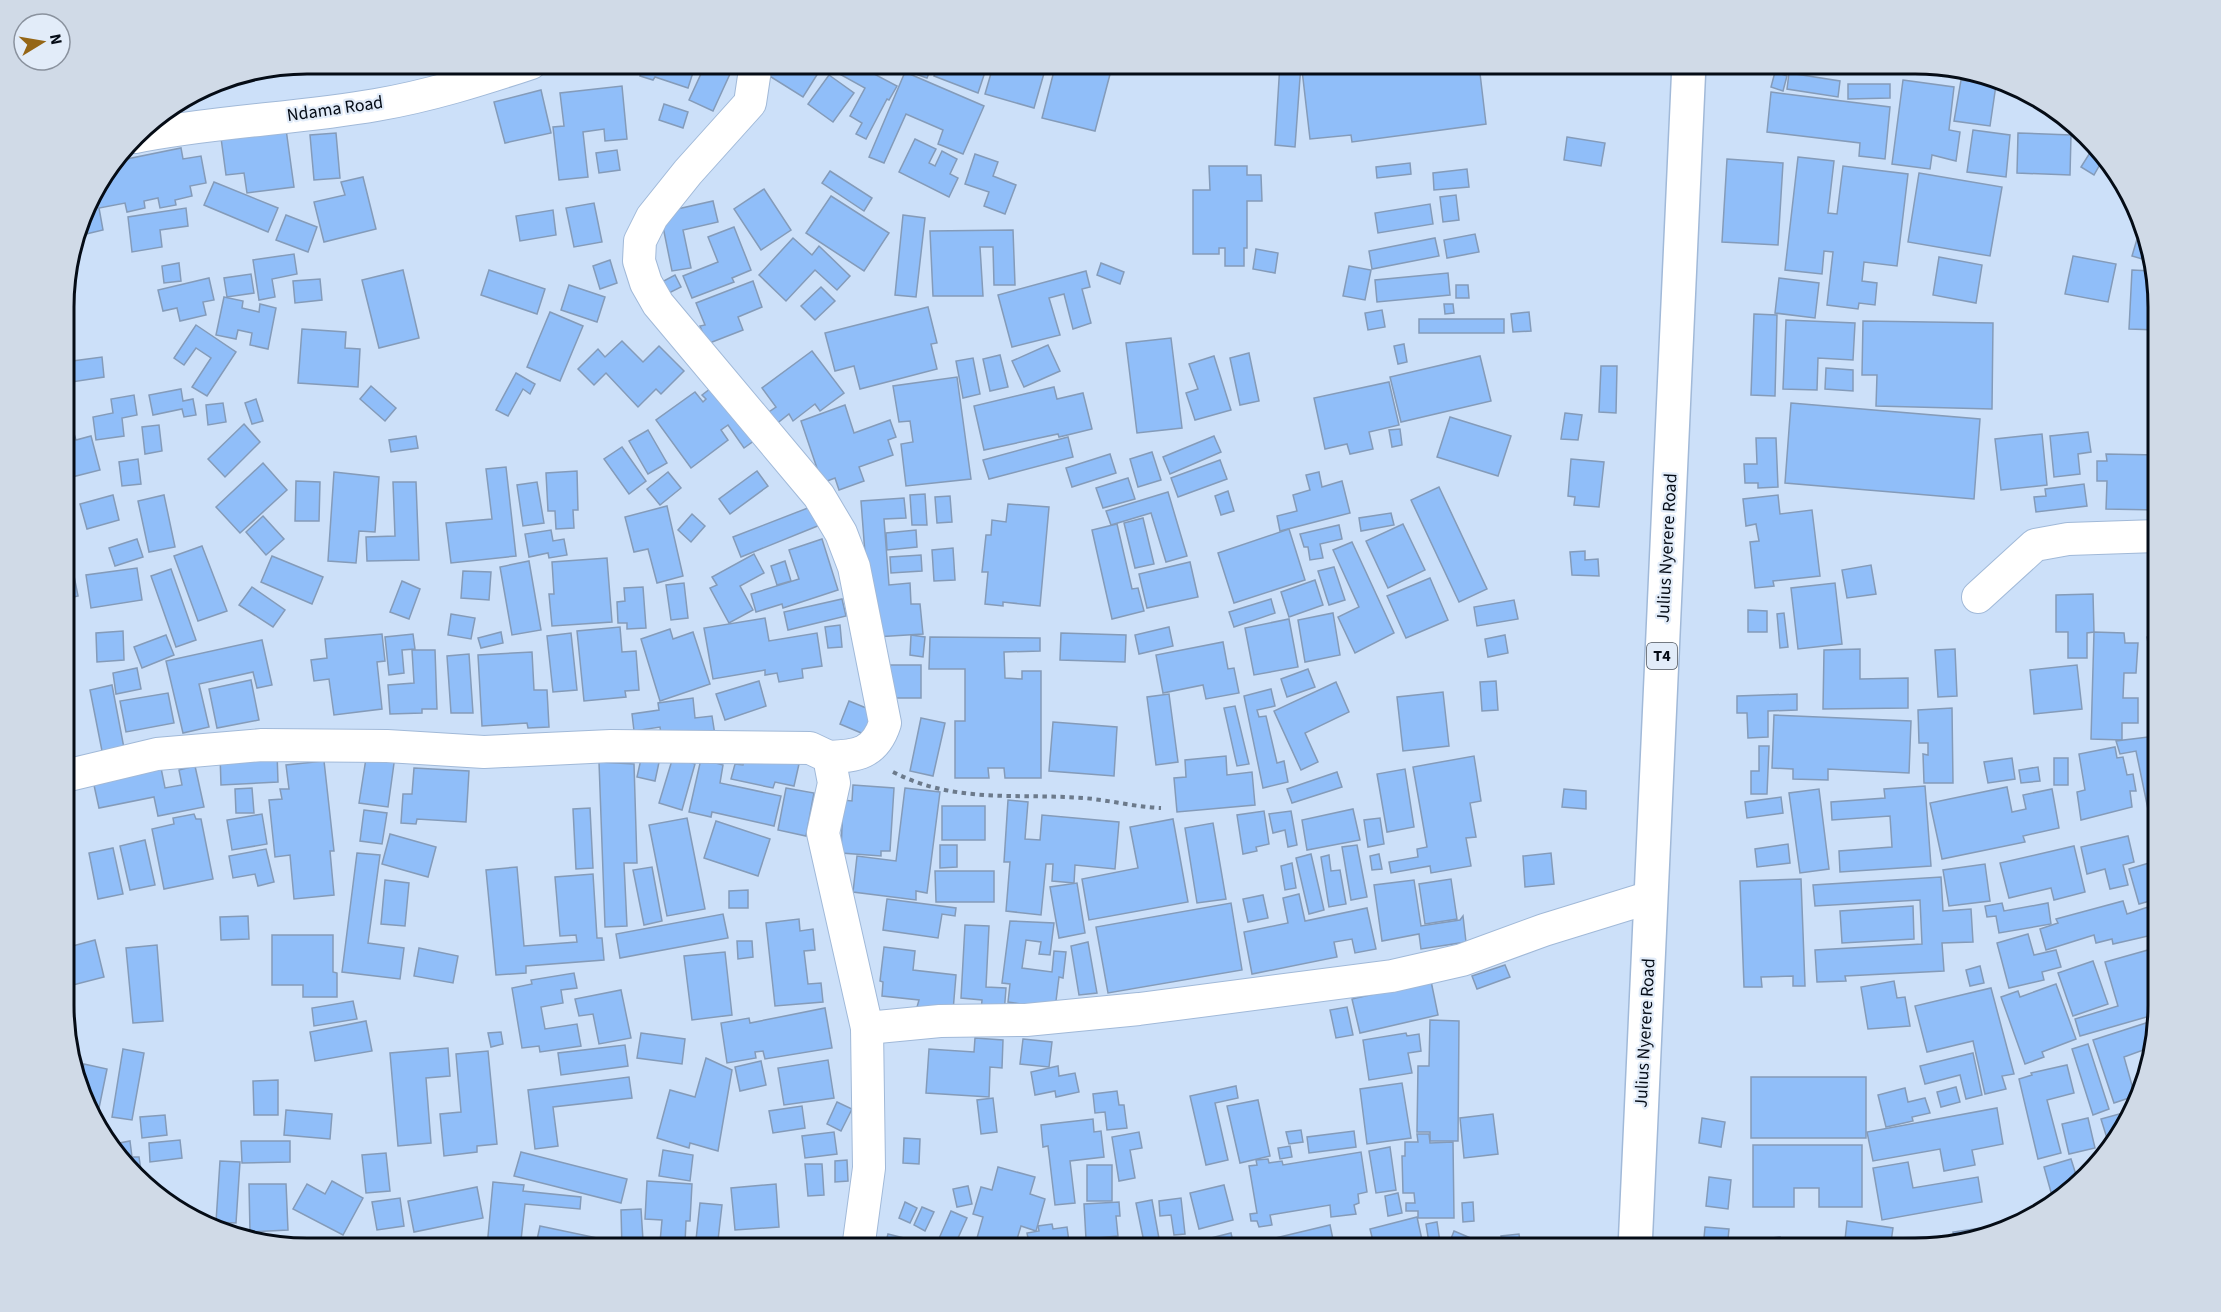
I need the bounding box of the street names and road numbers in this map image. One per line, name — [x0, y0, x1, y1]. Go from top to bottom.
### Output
street label: Ndama Road — [285, 90, 385, 128]
street label: Julius Nyerere Road — [1651, 473, 1683, 623]
road number: T4 — [1647, 643, 1677, 669]
street label: Julius Nyerere Road — [1629, 958, 1661, 1108]

